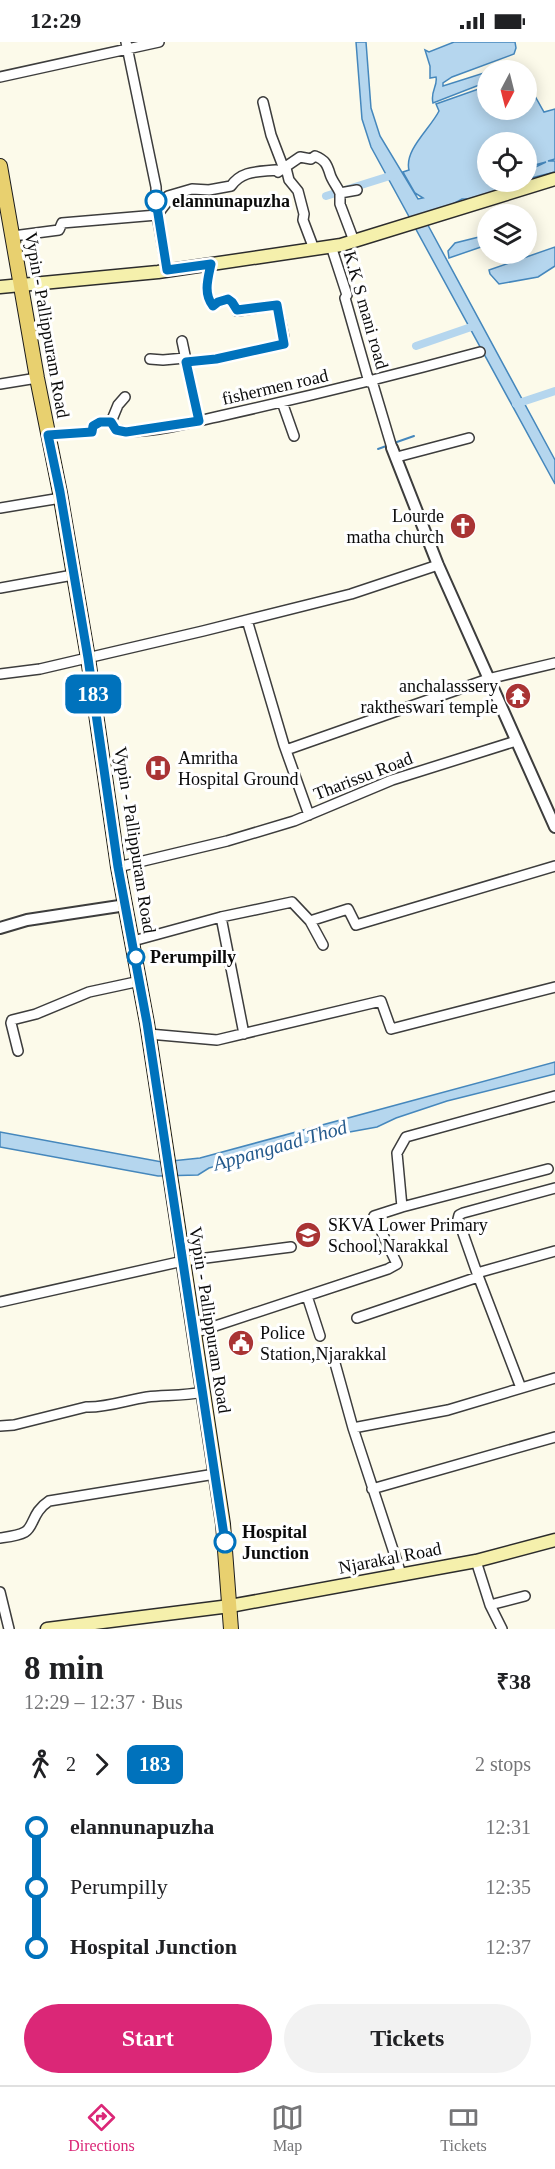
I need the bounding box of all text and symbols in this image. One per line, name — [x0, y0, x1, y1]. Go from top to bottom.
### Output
text: 12:29 — [30, 8, 81, 33]
north arrow — [477, 60, 537, 120]
map controls — [477, 60, 537, 264]
button: locate — [477, 132, 537, 192]
marker: elannunapuzha — [145, 190, 167, 212]
place label: elannunapuzha — [172, 191, 290, 211]
button: layers — [477, 204, 537, 264]
street label: Vypin - Pallippuram Road — [21, 230, 73, 420]
street label: K.K S mani road — [340, 249, 392, 371]
street label: fishermen road — [220, 365, 330, 409]
place label: Lourde matha church — [347, 506, 444, 547]
church icon: Lourde matha church — [448, 511, 478, 541]
line badge: 183 — [58, 674, 128, 714]
place label: anchalasssery raktheswari temple — [361, 676, 498, 717]
temple icon: anchalasssery raktheswari temple — [503, 681, 533, 711]
text: 183 — [77, 682, 109, 706]
street label: Vypin - Pallippuram Road — [110, 745, 160, 935]
place label: Amritha Hospital Ground — [178, 748, 299, 789]
street label: Tharissu Road — [311, 748, 415, 804]
hospital icon: Amritha Hospital Ground — [143, 753, 173, 783]
place label: Perumpilly — [150, 947, 236, 967]
marker: Perumpilly — [127, 948, 145, 966]
water label: Appangaad Thod — [209, 1115, 351, 1176]
place label: SKVA Lower Primary School,Narakkal — [328, 1215, 488, 1256]
school or university icon: SKVA Lower Primary School,Narakkal — [293, 1220, 323, 1250]
street label: Vypin - Pallippuram Road — [185, 1225, 235, 1415]
place label: Police Station,Njarakkal — [260, 1323, 386, 1364]
public building icon: Police Station,Njarakkal — [226, 1328, 256, 1358]
place label: Hospital Junction — [242, 1522, 309, 1563]
marker: Hospital Junction — [214, 1531, 236, 1553]
street label: Njarakal Road — [337, 1538, 443, 1578]
text: 8 min — [24, 1650, 104, 1686]
text: ₹38 — [496, 1669, 531, 1694]
text: 12:29 – 12:37 · Bus — [24, 1691, 183, 1713]
icon: walk — [24, 1748, 57, 1781]
icon: forward — [85, 1748, 118, 1781]
text: 183 — [139, 1752, 171, 1776]
text: 2 — [66, 1753, 76, 1775]
text: 2 stops — [475, 1753, 531, 1775]
text: elannunapuzha — [70, 1814, 214, 1839]
text: 12:31 — [485, 1816, 531, 1838]
text: Perumpilly — [70, 1874, 168, 1899]
text: 12:35 — [485, 1876, 531, 1898]
text: Hospital Junction — [70, 1934, 237, 1959]
text: 12:37 — [485, 1936, 531, 1958]
button: Start — [24, 2004, 272, 2073]
button: Tickets — [284, 2004, 531, 2073]
tab: Directions — [68, 2101, 135, 2155]
tab: Map — [271, 2101, 304, 2155]
tab: Tickets — [440, 2101, 487, 2155]

